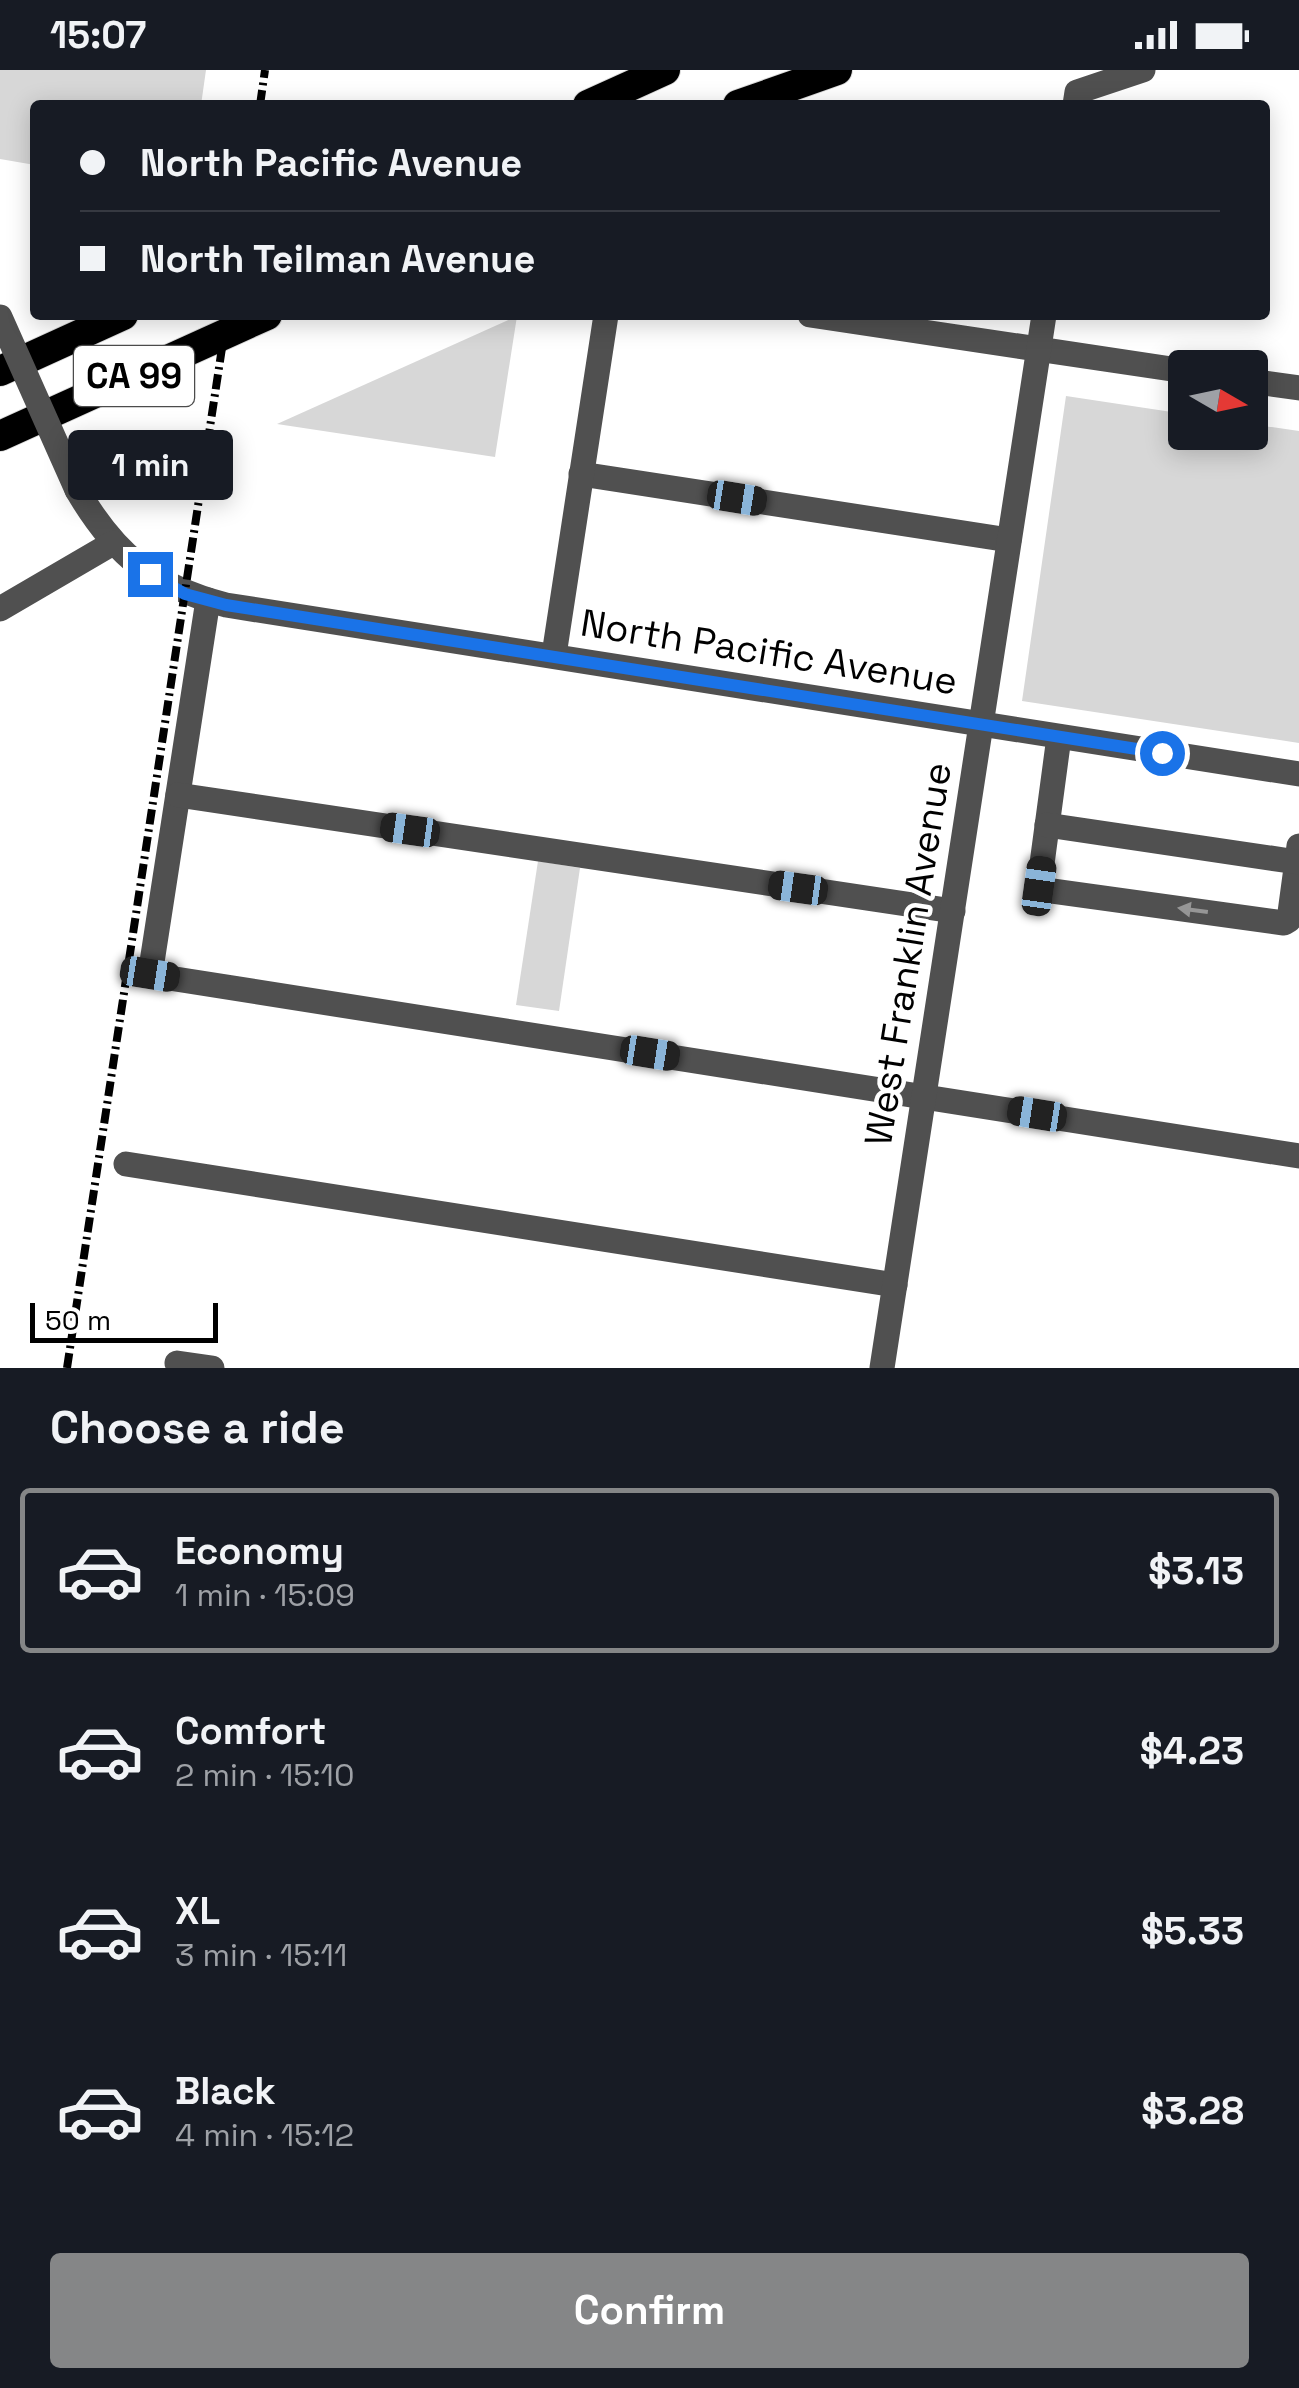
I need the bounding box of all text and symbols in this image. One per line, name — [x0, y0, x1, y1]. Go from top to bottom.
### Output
text: 15:07 — [50, 11, 146, 59]
text: North Pacific Avenue — [140, 139, 522, 187]
text: North Teilman Avenue — [140, 235, 535, 283]
road number: CA 99 — [74, 346, 194, 406]
north arrow — [1168, 350, 1268, 450]
map controls — [1168, 350, 1268, 450]
callout: 1 min — [68, 429, 232, 499]
text: 1 min — [111, 445, 190, 485]
car — [705, 478, 769, 518]
route end — [128, 552, 173, 597]
street label: North Pacific Avenue — [577, 599, 961, 705]
route start — [1140, 731, 1185, 776]
street label: West Franklin Avenue — [854, 759, 962, 1149]
car — [378, 811, 442, 849]
car — [1020, 854, 1058, 918]
car — [766, 869, 830, 907]
one-way arrow — [1177, 902, 1209, 918]
car — [118, 954, 182, 994]
car — [618, 1033, 682, 1073]
car — [1005, 1094, 1069, 1134]
scale bar — [30, 1298, 218, 1342]
text: 50 m — [45, 1302, 111, 1338]
text: Choose a ride — [50, 1399, 345, 1456]
icon: car — [55, 1526, 145, 1616]
text: Economy — [175, 1527, 344, 1575]
text: $3.13 — [1148, 1547, 1244, 1595]
text: 1 min · 15:09 — [175, 1575, 355, 1615]
icon: car — [55, 1706, 145, 1796]
text: Comfort — [175, 1707, 326, 1755]
text: $4.23 — [1140, 1727, 1244, 1775]
text: 2 min · 15:10 — [175, 1755, 354, 1795]
icon: car — [55, 1886, 145, 1976]
text: XL — [175, 1887, 220, 1935]
text: $5.33 — [1141, 1907, 1244, 1955]
text: 3 min · 15:11 — [175, 1935, 347, 1975]
icon: car — [55, 2066, 145, 2156]
text: Black — [175, 2067, 276, 2115]
text: $3.28 — [1141, 2087, 1244, 2135]
text: 4 min · 15:12 — [175, 2115, 354, 2155]
button: Confirm — [50, 2253, 1249, 2368]

